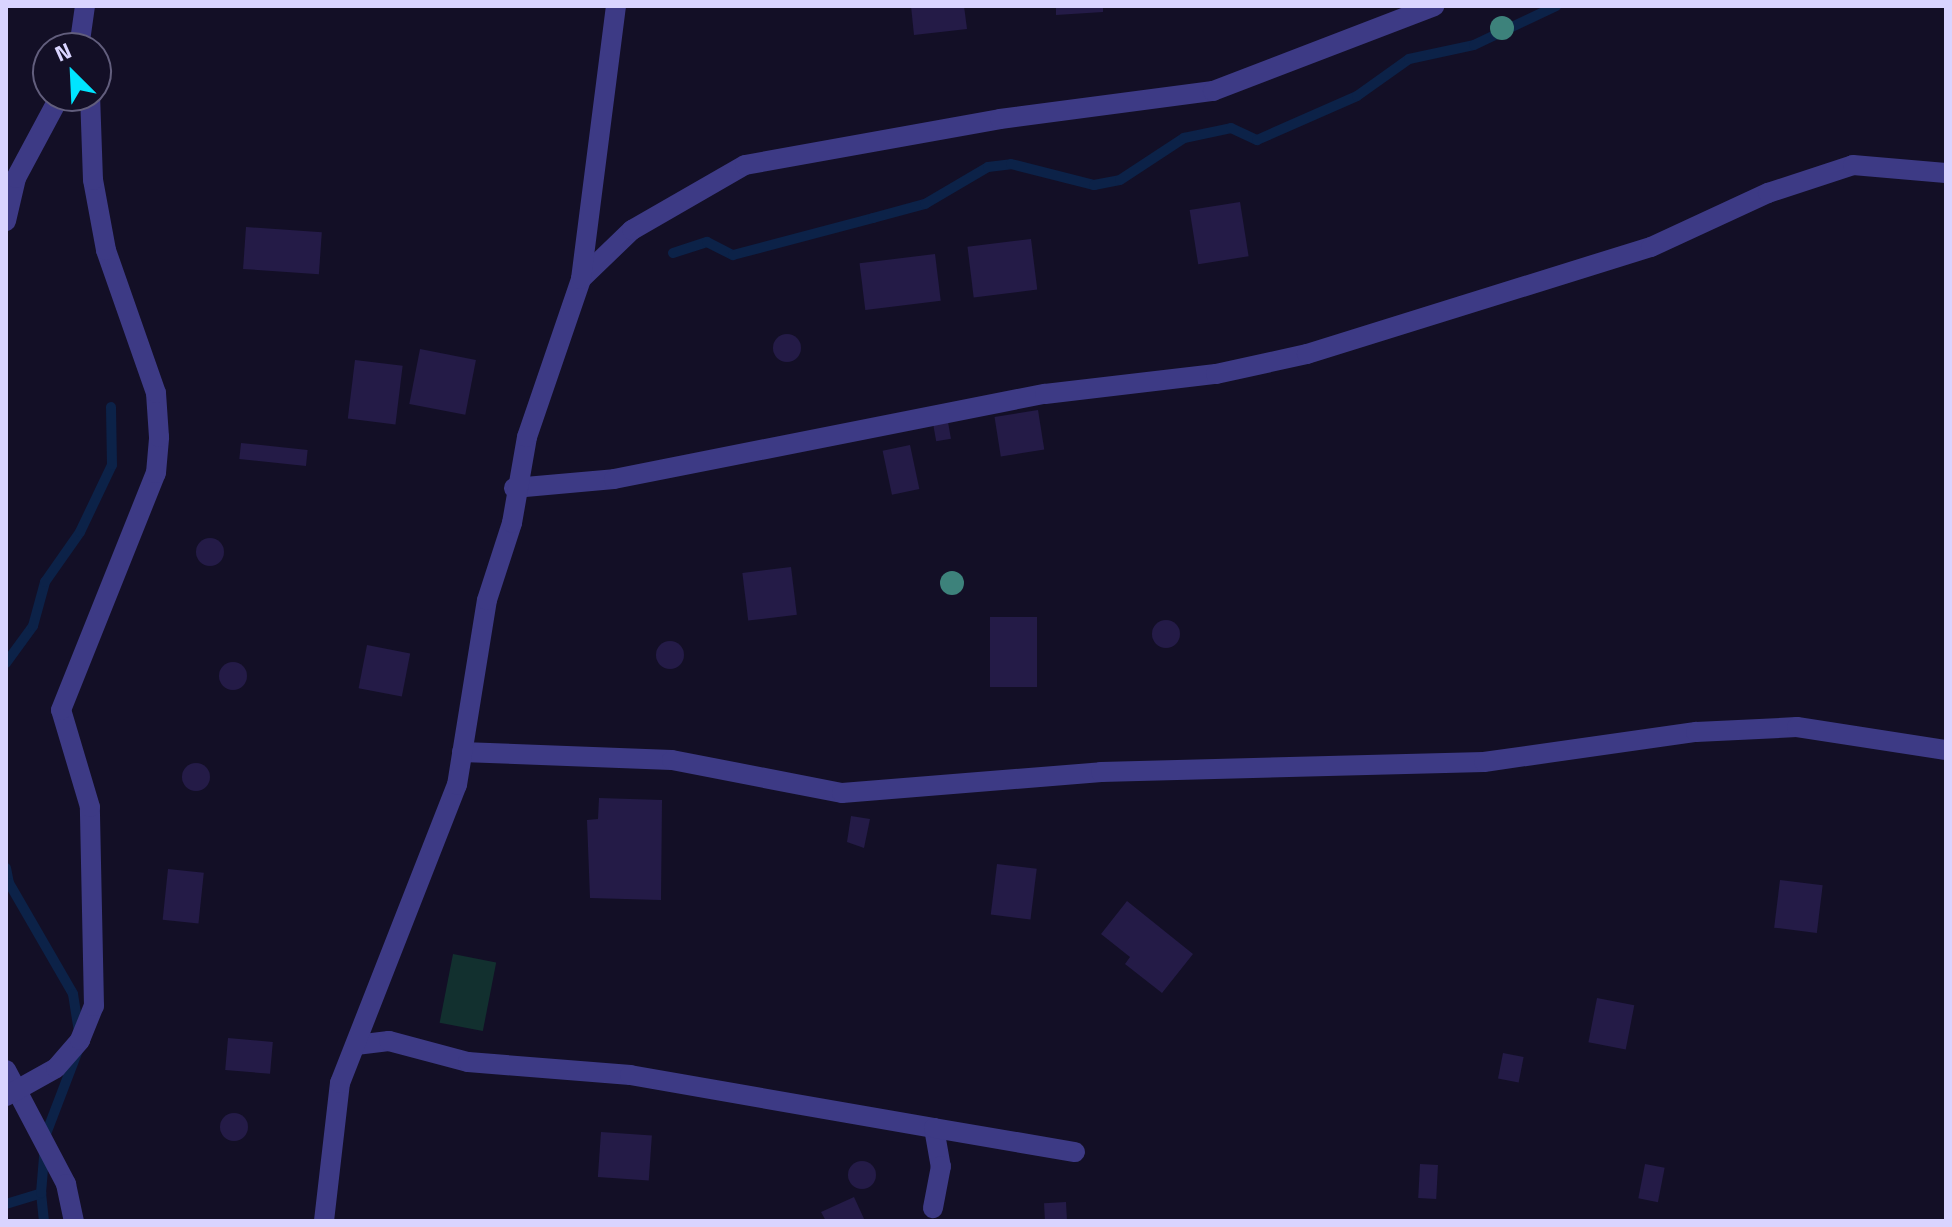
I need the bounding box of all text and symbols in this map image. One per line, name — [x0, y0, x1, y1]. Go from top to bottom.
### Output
north arrow — [32, 32, 112, 112]
text: N — [49, 33, 77, 71]

